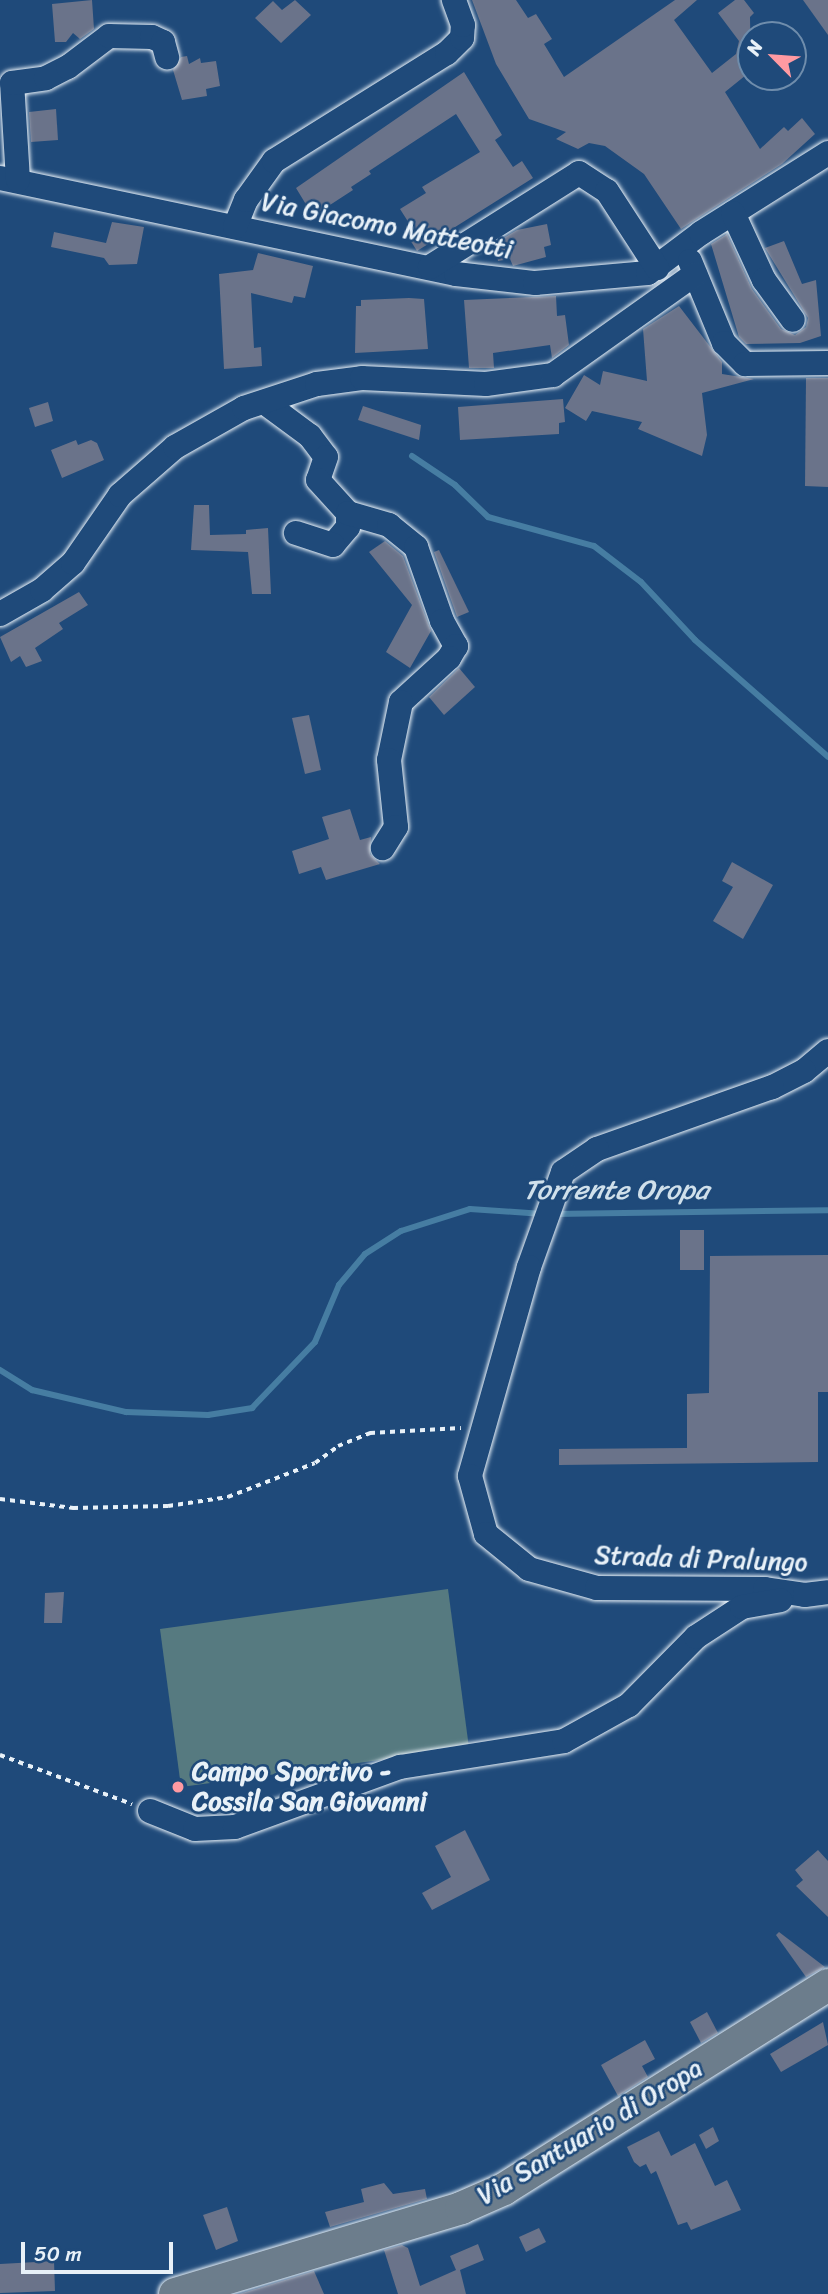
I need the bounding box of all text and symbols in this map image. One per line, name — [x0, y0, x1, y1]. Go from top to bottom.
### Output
north arrow — [737, 21, 807, 91]
text: N — [737, 35, 772, 61]
street label: Via Giacomo Matteotti — [259, 186, 515, 266]
water label: Torrente Oropa — [523, 1173, 709, 1207]
street label: Strada di Pralungo — [594, 1540, 808, 1578]
place label: Campo Sportivo - Cossila San Giovanni — [192, 1756, 427, 1817]
marker: Campo Sportivo - Cossila San Giovanni — [170, 1779, 186, 1795]
street label: Via Santuario di Oropa — [472, 2052, 708, 2212]
scale bar — [24, 2228, 177, 2272]
text: 50 m — [34, 2235, 82, 2273]

